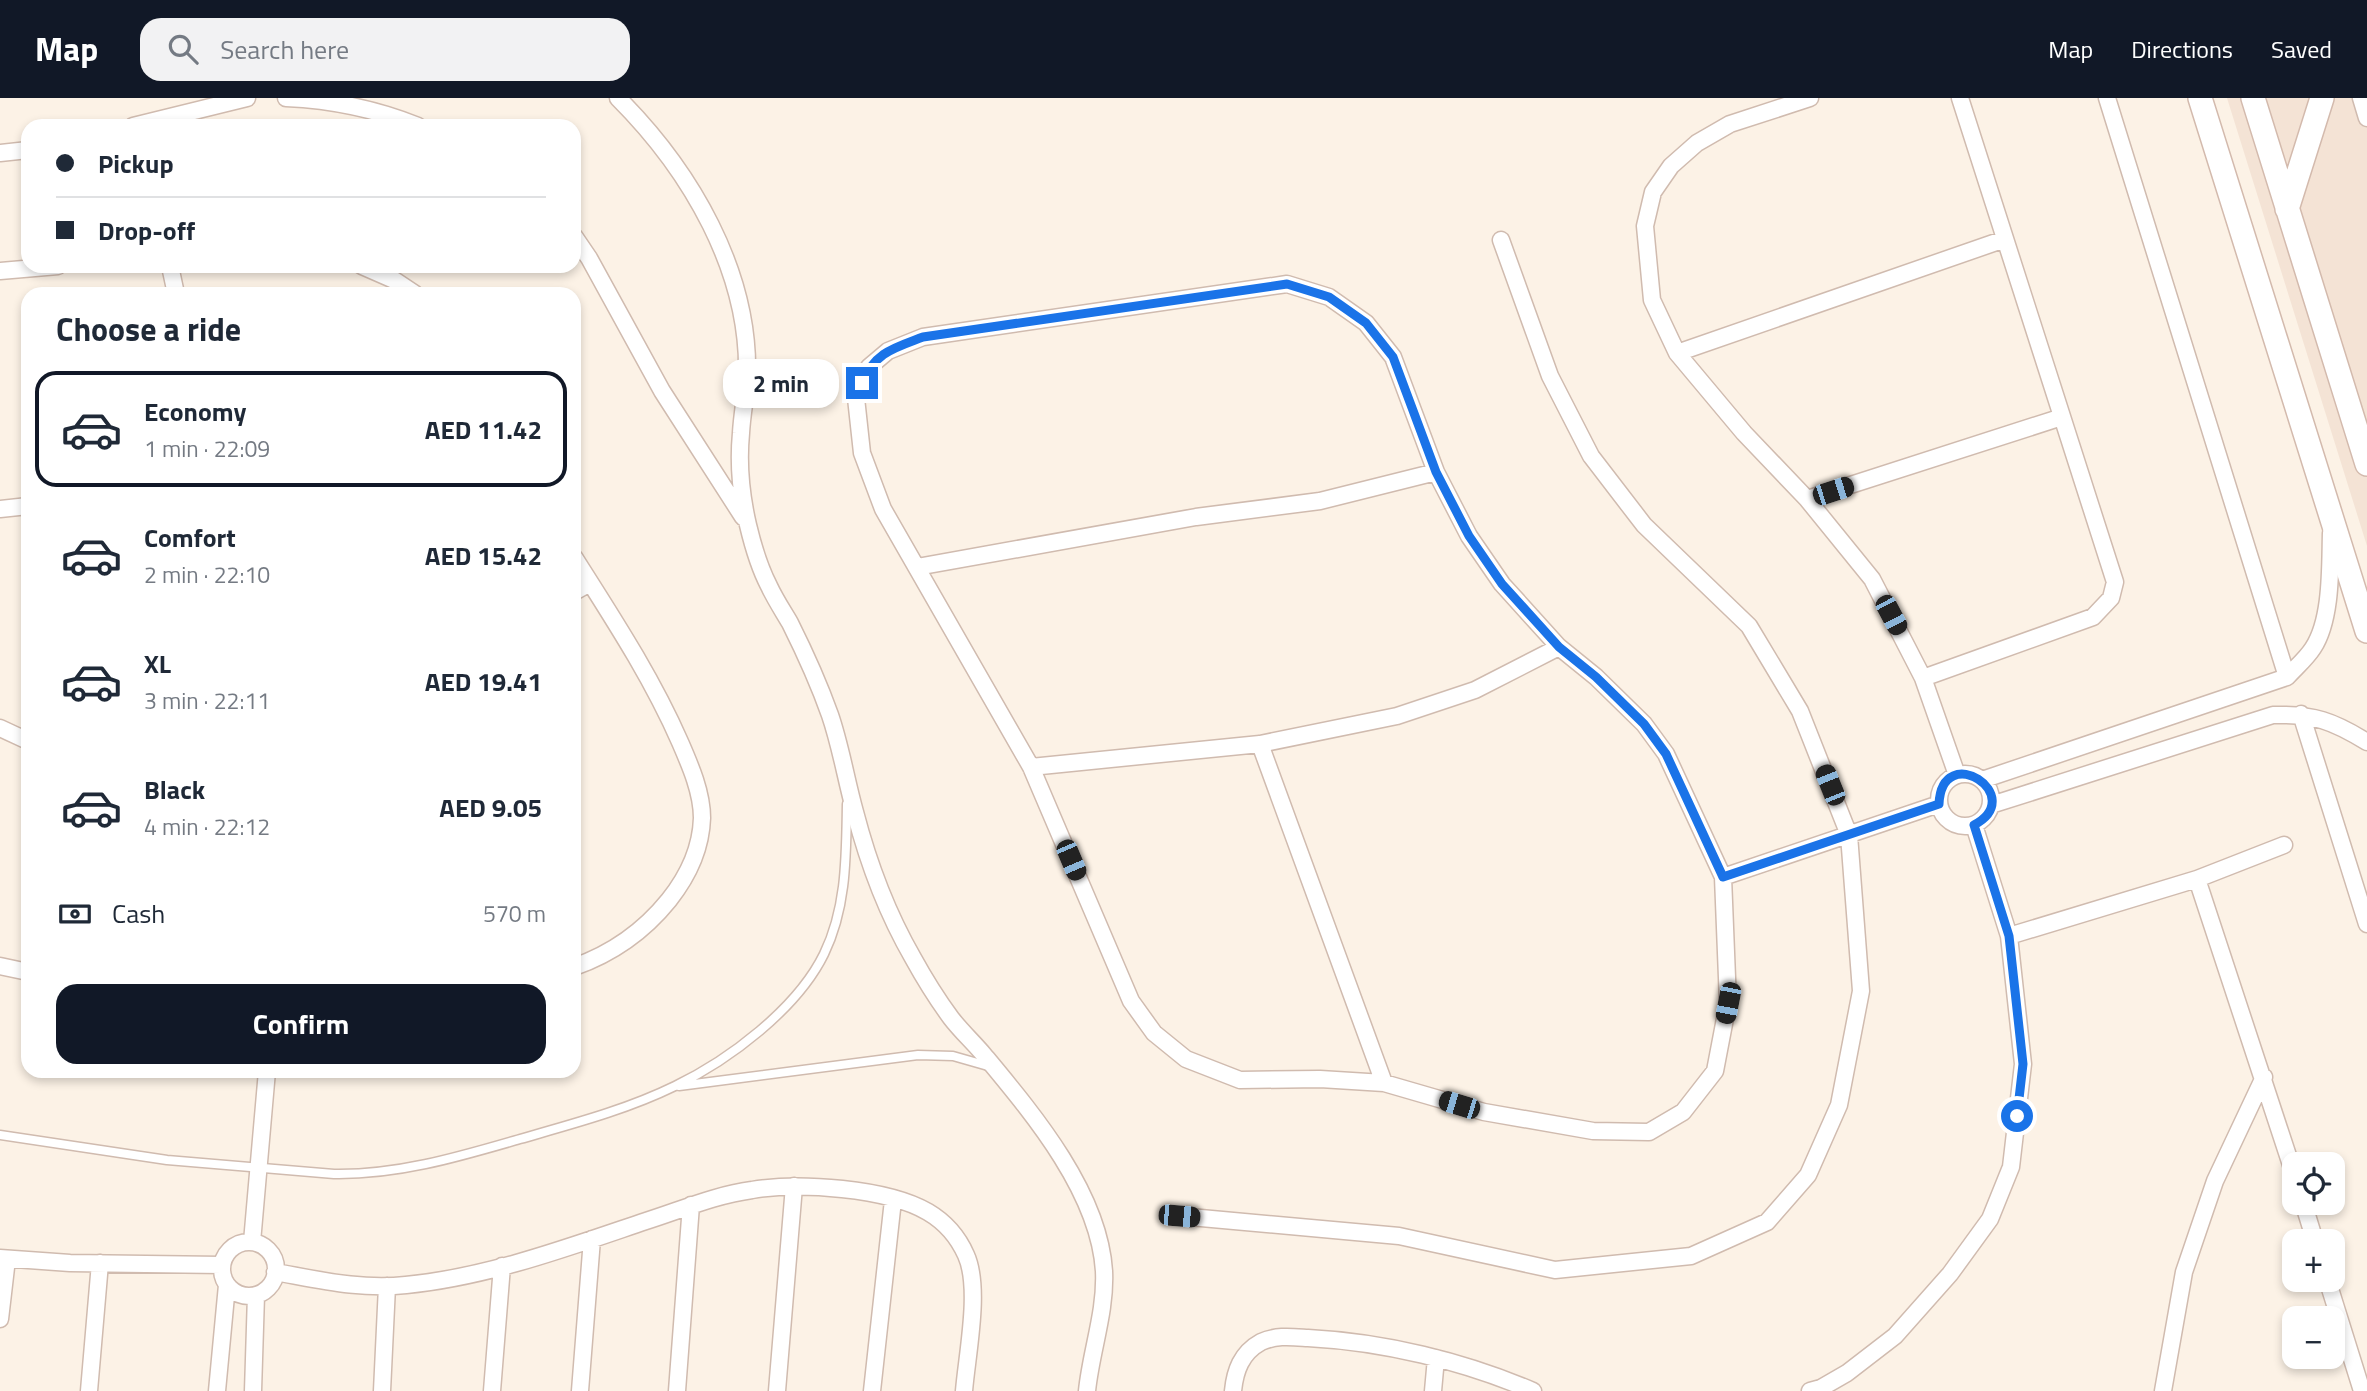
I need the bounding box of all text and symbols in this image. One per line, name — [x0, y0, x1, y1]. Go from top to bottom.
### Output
search box — [140, 18, 630, 81]
text: Map — [35, 24, 98, 74]
icon: search — [164, 30, 202, 68]
text: Search here — [220, 30, 349, 69]
text: Map — [2048, 31, 2093, 67]
text: Directions — [2131, 31, 2233, 67]
text: Saved — [2271, 31, 2332, 67]
text: Pickup — [98, 144, 174, 183]
text: Drop-off — [98, 211, 195, 250]
text: Choose a ride — [56, 305, 241, 353]
callout: 2 min — [722, 358, 838, 408]
text: 2 min — [753, 366, 809, 401]
route end — [846, 367, 878, 399]
text: Economy — [144, 392, 246, 431]
icon: car — [60, 398, 123, 461]
text: AED 11.42 — [425, 410, 542, 449]
text: 1 min · 22:09 — [144, 431, 270, 466]
car — [1810, 475, 1857, 507]
text: Comfort — [144, 518, 236, 557]
icon: car — [60, 524, 123, 587]
text: AED 15.42 — [425, 536, 542, 575]
text: 2 min · 22:10 — [144, 557, 270, 592]
car — [1872, 592, 1911, 638]
text: XL — [144, 644, 171, 683]
icon: car — [60, 650, 123, 713]
text: AED 19.41 — [425, 662, 542, 701]
text: 3 min · 22:11 — [144, 683, 270, 718]
car — [1813, 762, 1848, 808]
text: Black — [144, 770, 205, 809]
icon: car — [60, 776, 123, 839]
text: AED 9.05 — [439, 788, 542, 827]
text: 4 min · 22:12 — [144, 809, 270, 844]
car — [1054, 837, 1089, 883]
text: Cash — [112, 894, 165, 933]
icon: cash — [56, 895, 94, 933]
text: 570 m — [483, 896, 546, 931]
car — [1714, 980, 1743, 1026]
button: Confirm — [56, 984, 546, 1064]
car — [1436, 1089, 1483, 1121]
route start — [2001, 1100, 2033, 1132]
map controls — [2282, 1152, 2345, 1369]
button: locate — [2282, 1152, 2345, 1215]
car — [1158, 1204, 1201, 1228]
button: + — [2282, 1229, 2345, 1292]
button: − — [2282, 1306, 2345, 1369]

